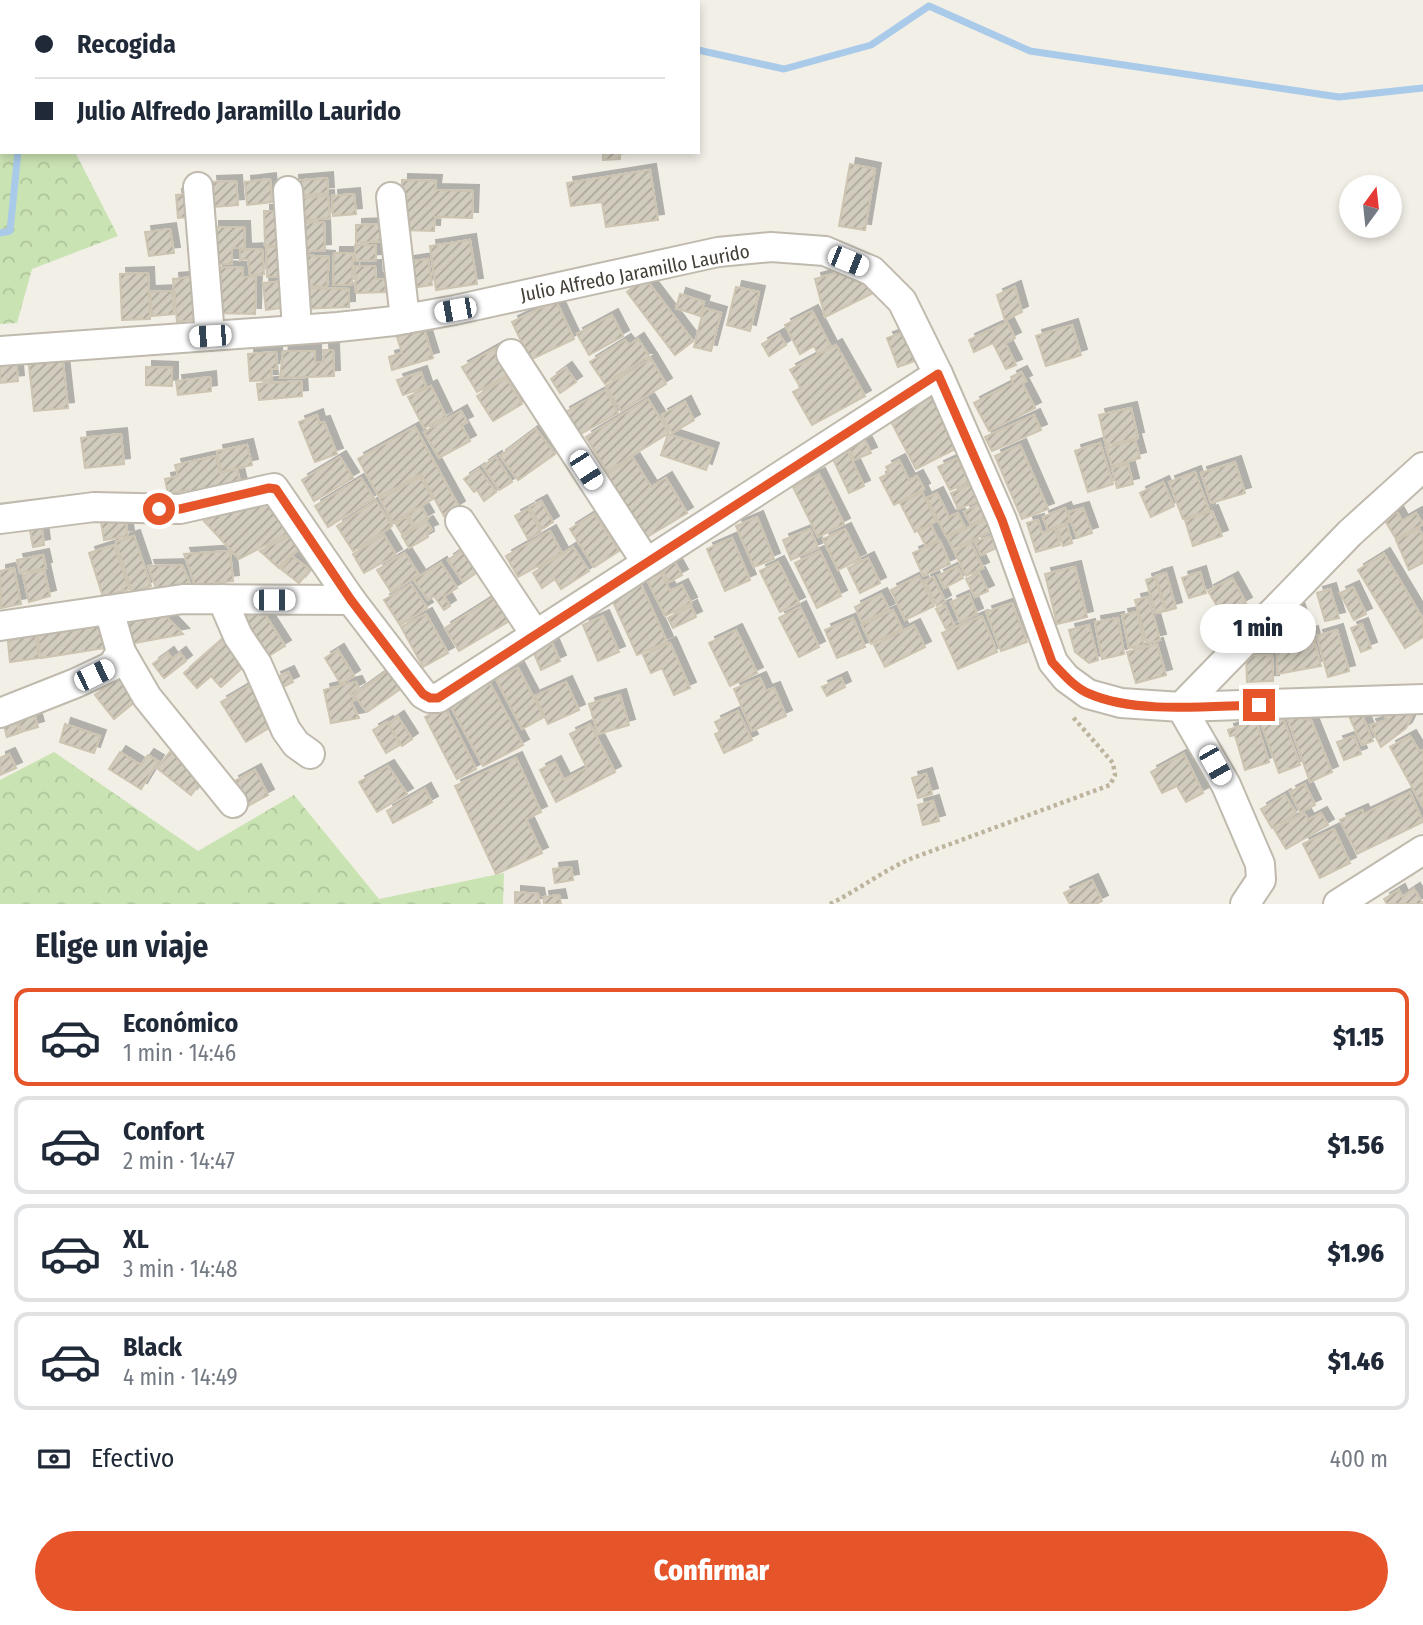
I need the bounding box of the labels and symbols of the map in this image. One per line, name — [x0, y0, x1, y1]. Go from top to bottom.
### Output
north arrow — [1339, 175, 1402, 238]
street label: Julio Alfredo Jaramillo Laurido — [518, 239, 752, 307]
car — [825, 243, 872, 279]
car — [433, 296, 478, 324]
car — [189, 324, 232, 348]
car — [566, 447, 607, 493]
route start — [143, 493, 175, 525]
car — [254, 590, 296, 611]
callout: 1 min — [1201, 604, 1317, 652]
car — [71, 656, 118, 694]
route end — [1243, 689, 1275, 721]
car — [1196, 742, 1235, 788]

